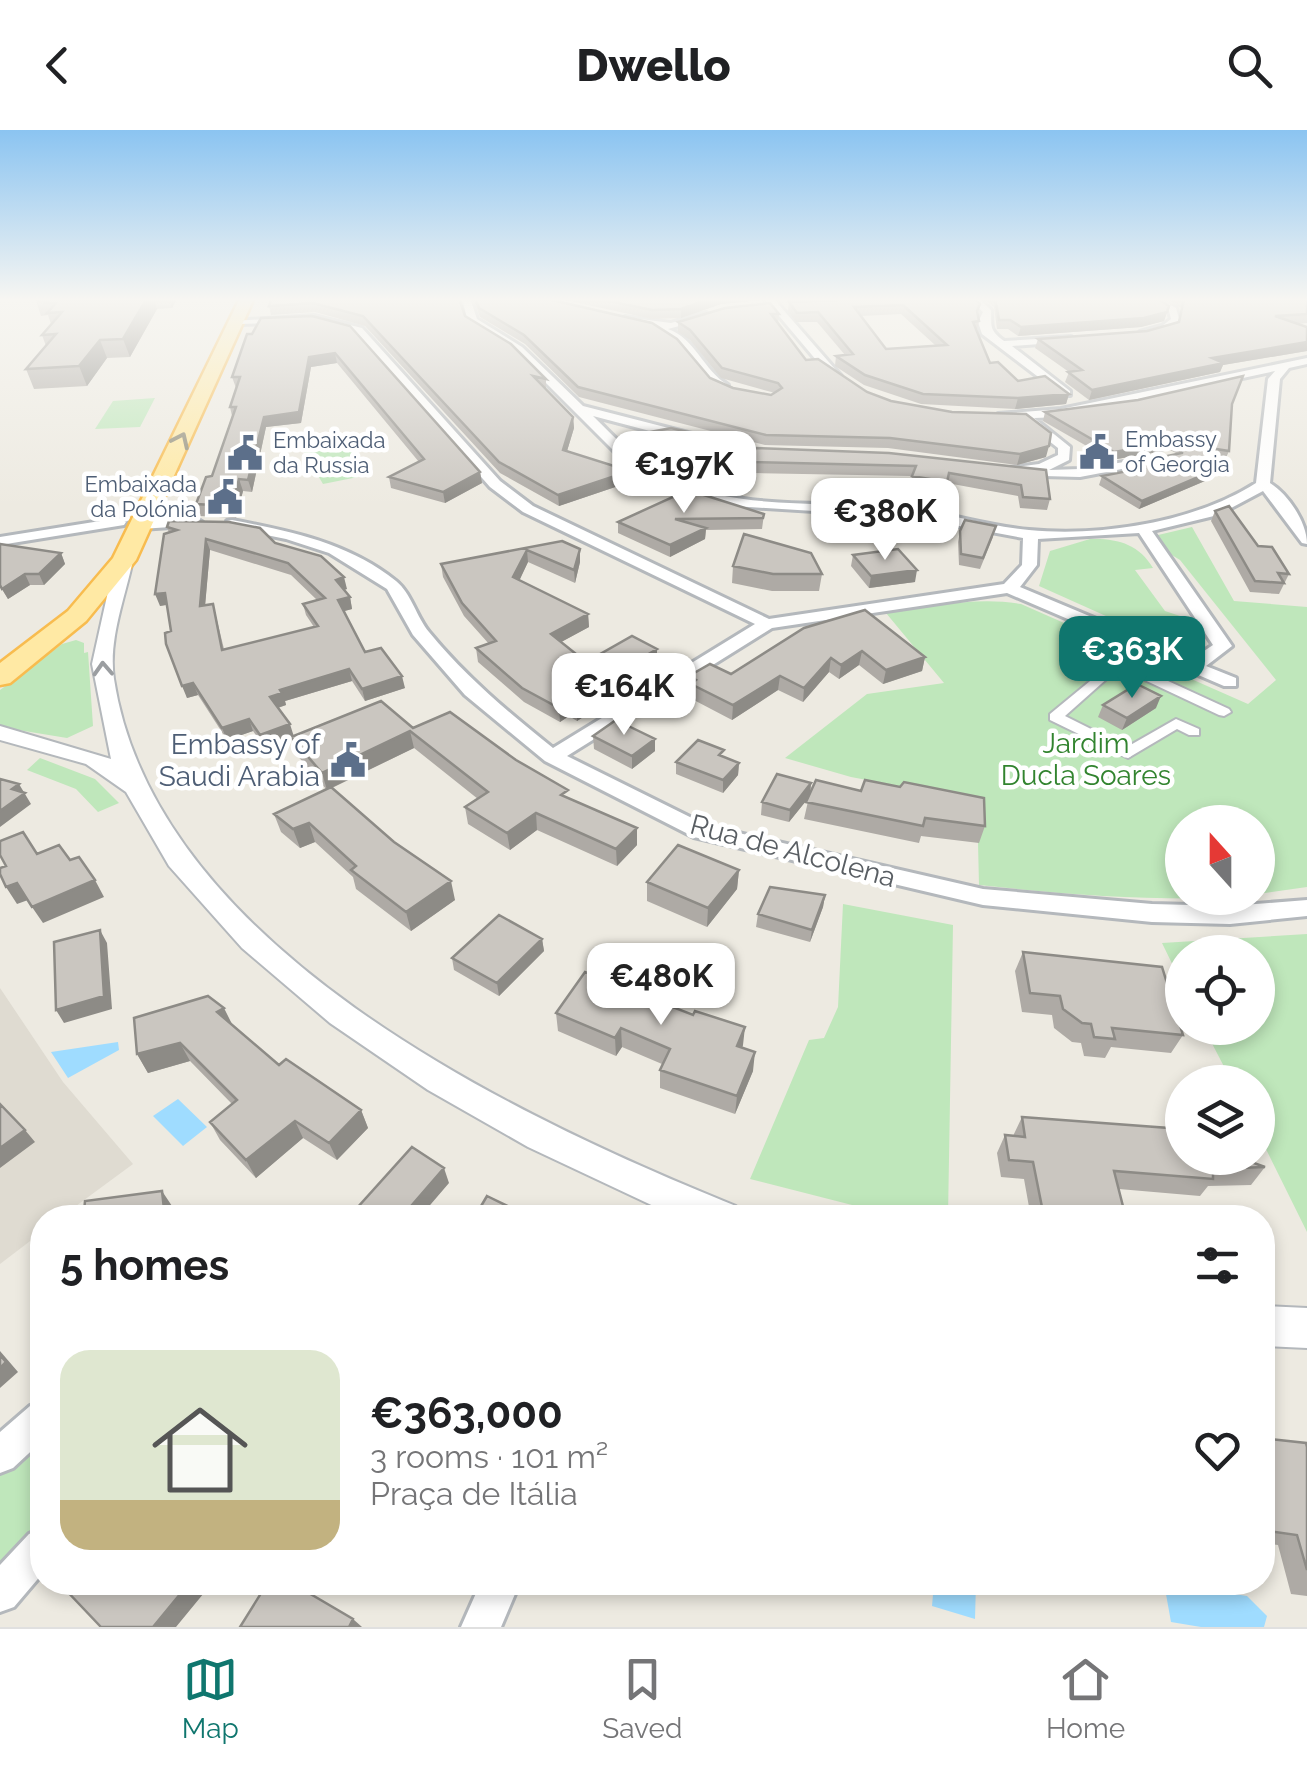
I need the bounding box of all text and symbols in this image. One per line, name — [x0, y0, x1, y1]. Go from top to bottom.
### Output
icon: back — [30, 38, 85, 93]
icon: search — [1222, 38, 1277, 93]
text: Dwello — [576, 39, 731, 92]
place label: Embassy of Georgia — [1125, 426, 1230, 477]
place label: Embaixada da Russia — [273, 427, 386, 478]
pin: €197K — [614, 431, 754, 516]
one-way arrow — [168, 432, 188, 450]
public building icon: Embassy of Georgia — [1078, 433, 1116, 471]
public building icon: Embaixada da Russia — [226, 434, 264, 472]
text: €197K — [634, 445, 734, 482]
place label: Embaixada da Polónia — [84, 471, 197, 522]
public building icon: Embaixada da Polónia — [206, 478, 244, 516]
pin: €380K — [815, 478, 955, 563]
text: €380K — [833, 492, 937, 529]
pin: €363K — [1062, 616, 1202, 701]
text: €363K — [1081, 630, 1183, 667]
pin: €164K — [554, 653, 694, 738]
one-way arrow — [93, 661, 114, 677]
text: €164K — [574, 667, 674, 704]
park label: Jardim Ducla Soares — [1001, 727, 1171, 792]
place label: Embassy of Saudi Arabia — [159, 728, 322, 793]
public building icon: Embassy of Saudi Arabia — [329, 741, 367, 779]
north arrow — [1165, 805, 1275, 915]
map controls — [1165, 805, 1275, 1175]
street label: Rua de Alcolena — [687, 808, 899, 894]
button: locate — [1165, 935, 1275, 1045]
pin: €480K — [591, 943, 731, 1028]
text: €480K — [609, 957, 713, 994]
button: layers — [1165, 1065, 1275, 1175]
icon: filters — [1190, 1238, 1245, 1293]
text: 5 homes — [60, 1241, 229, 1290]
text: €363,000 — [370, 1389, 563, 1438]
icon: home — [140, 1390, 260, 1510]
icon: heart — [1190, 1423, 1245, 1478]
text: 3 rooms · 101 m² — [370, 1438, 608, 1475]
text: Praça de Itália — [370, 1475, 578, 1512]
tab: Map — [182, 1652, 239, 1745]
tab: Saved — [602, 1652, 682, 1745]
tab: Home — [1046, 1652, 1125, 1745]

